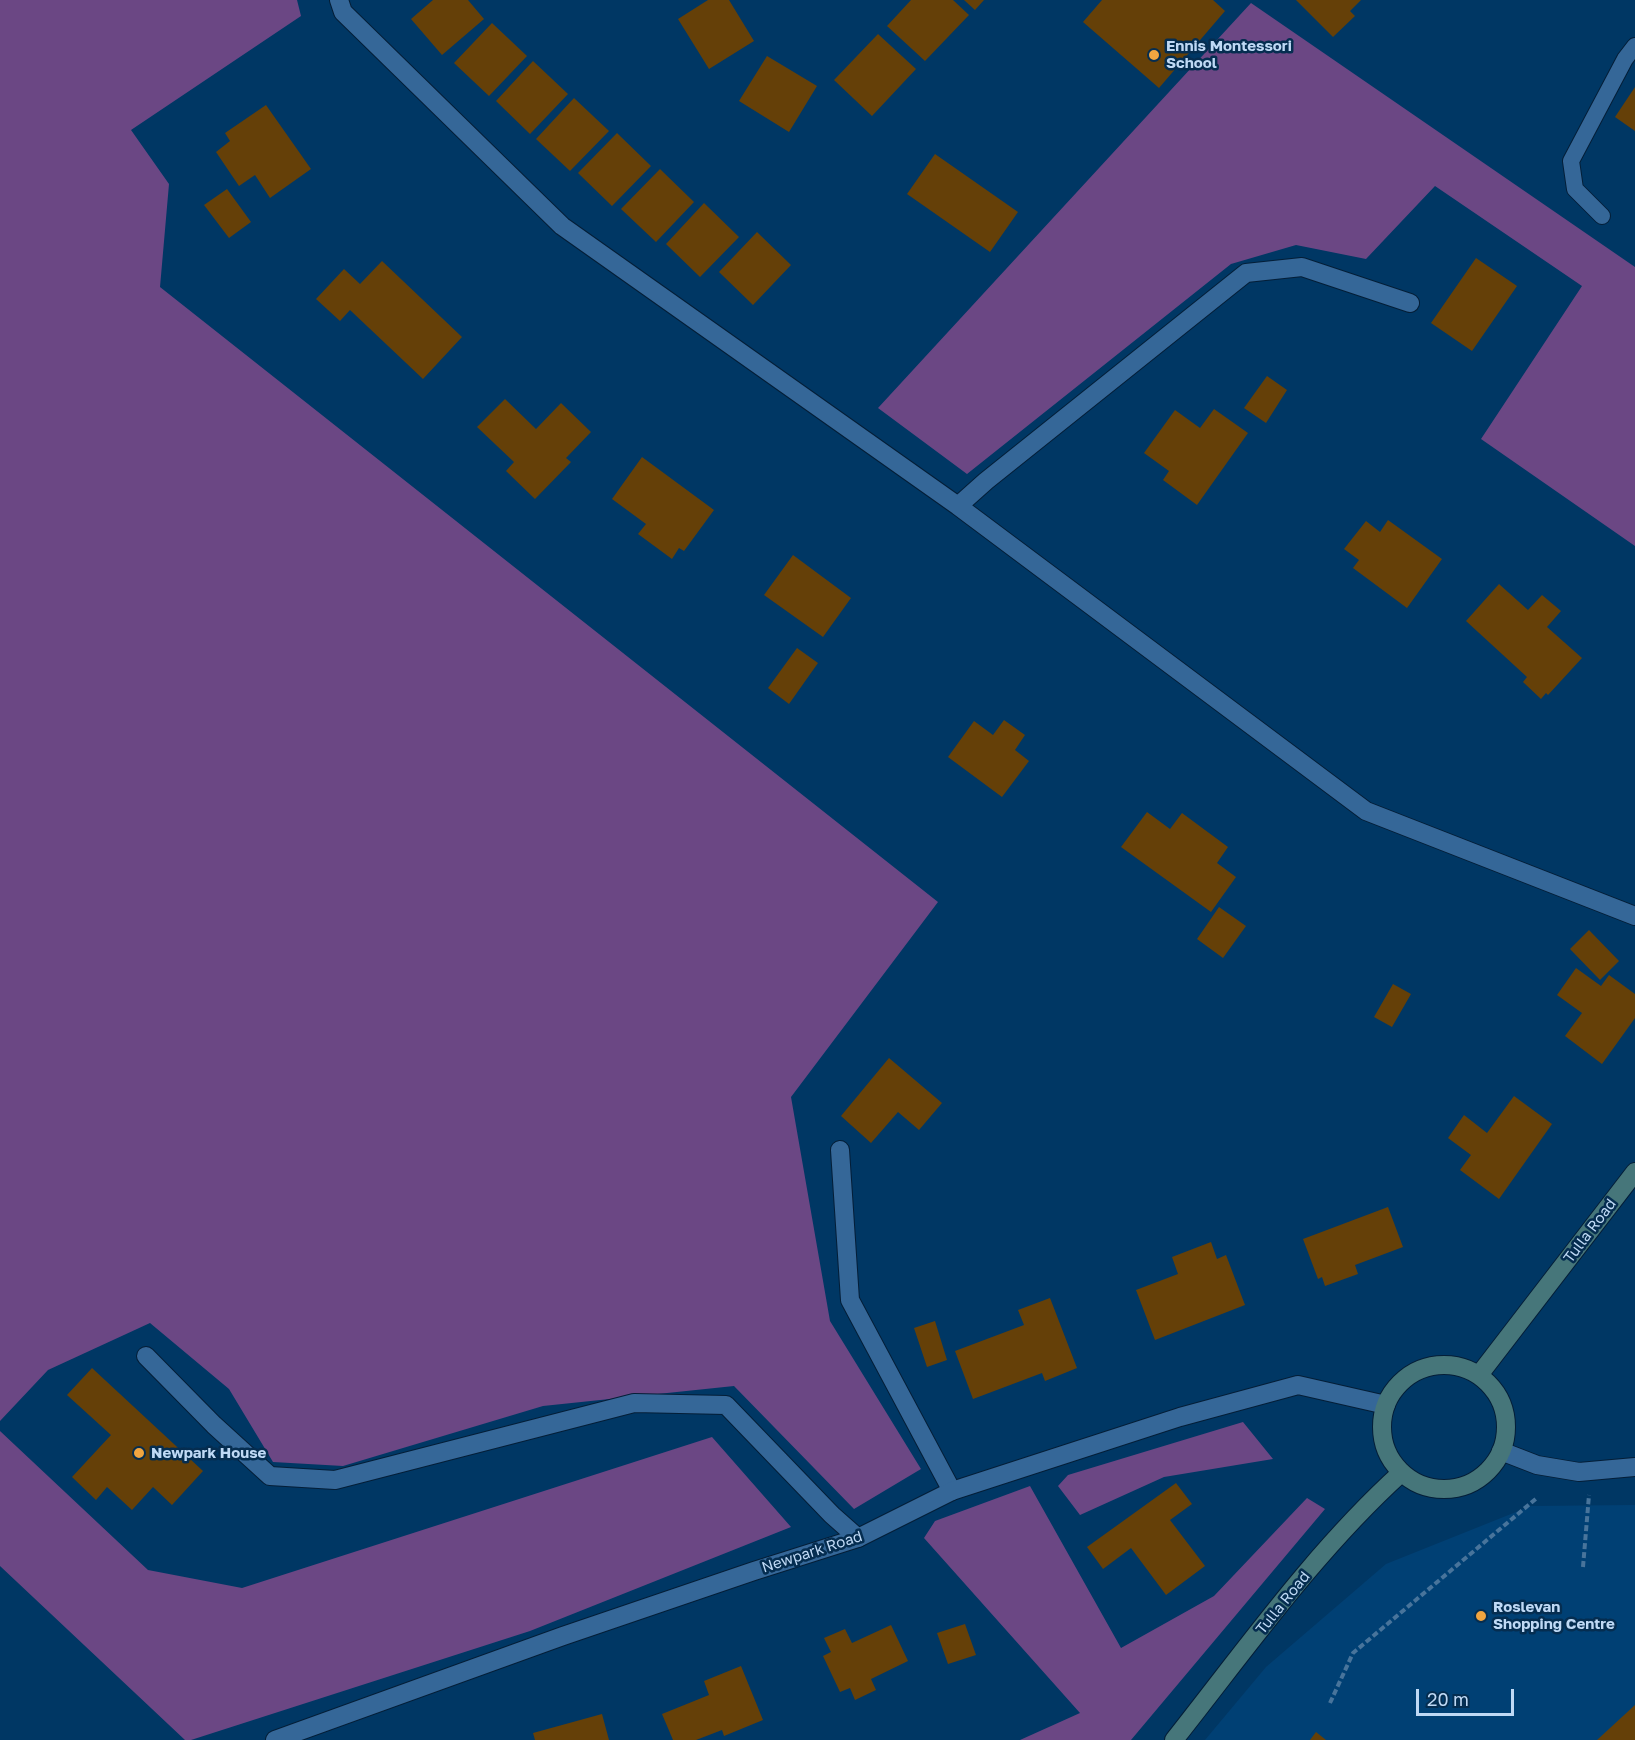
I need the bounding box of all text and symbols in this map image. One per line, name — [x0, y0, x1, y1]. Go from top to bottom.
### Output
place label: Ennis Montessori School — [1166, 37, 1292, 72]
marker: Ennis Montessori School — [1147, 48, 1161, 62]
street label: Tulla Road — [1560, 1195, 1620, 1267]
place label: Newpark House — [151, 1444, 266, 1462]
marker: Newpark House — [132, 1446, 146, 1460]
street label: Newpark Road — [759, 1527, 865, 1577]
street label: Tulla Road — [1252, 1568, 1314, 1638]
place label: Roslevan Shopping Centre — [1493, 1598, 1615, 1633]
marker: Roslevan Shopping Centre — [1474, 1609, 1488, 1623]
scale bar — [1419, 1677, 1516, 1715]
text: 20 m — [1427, 1688, 1469, 1710]

